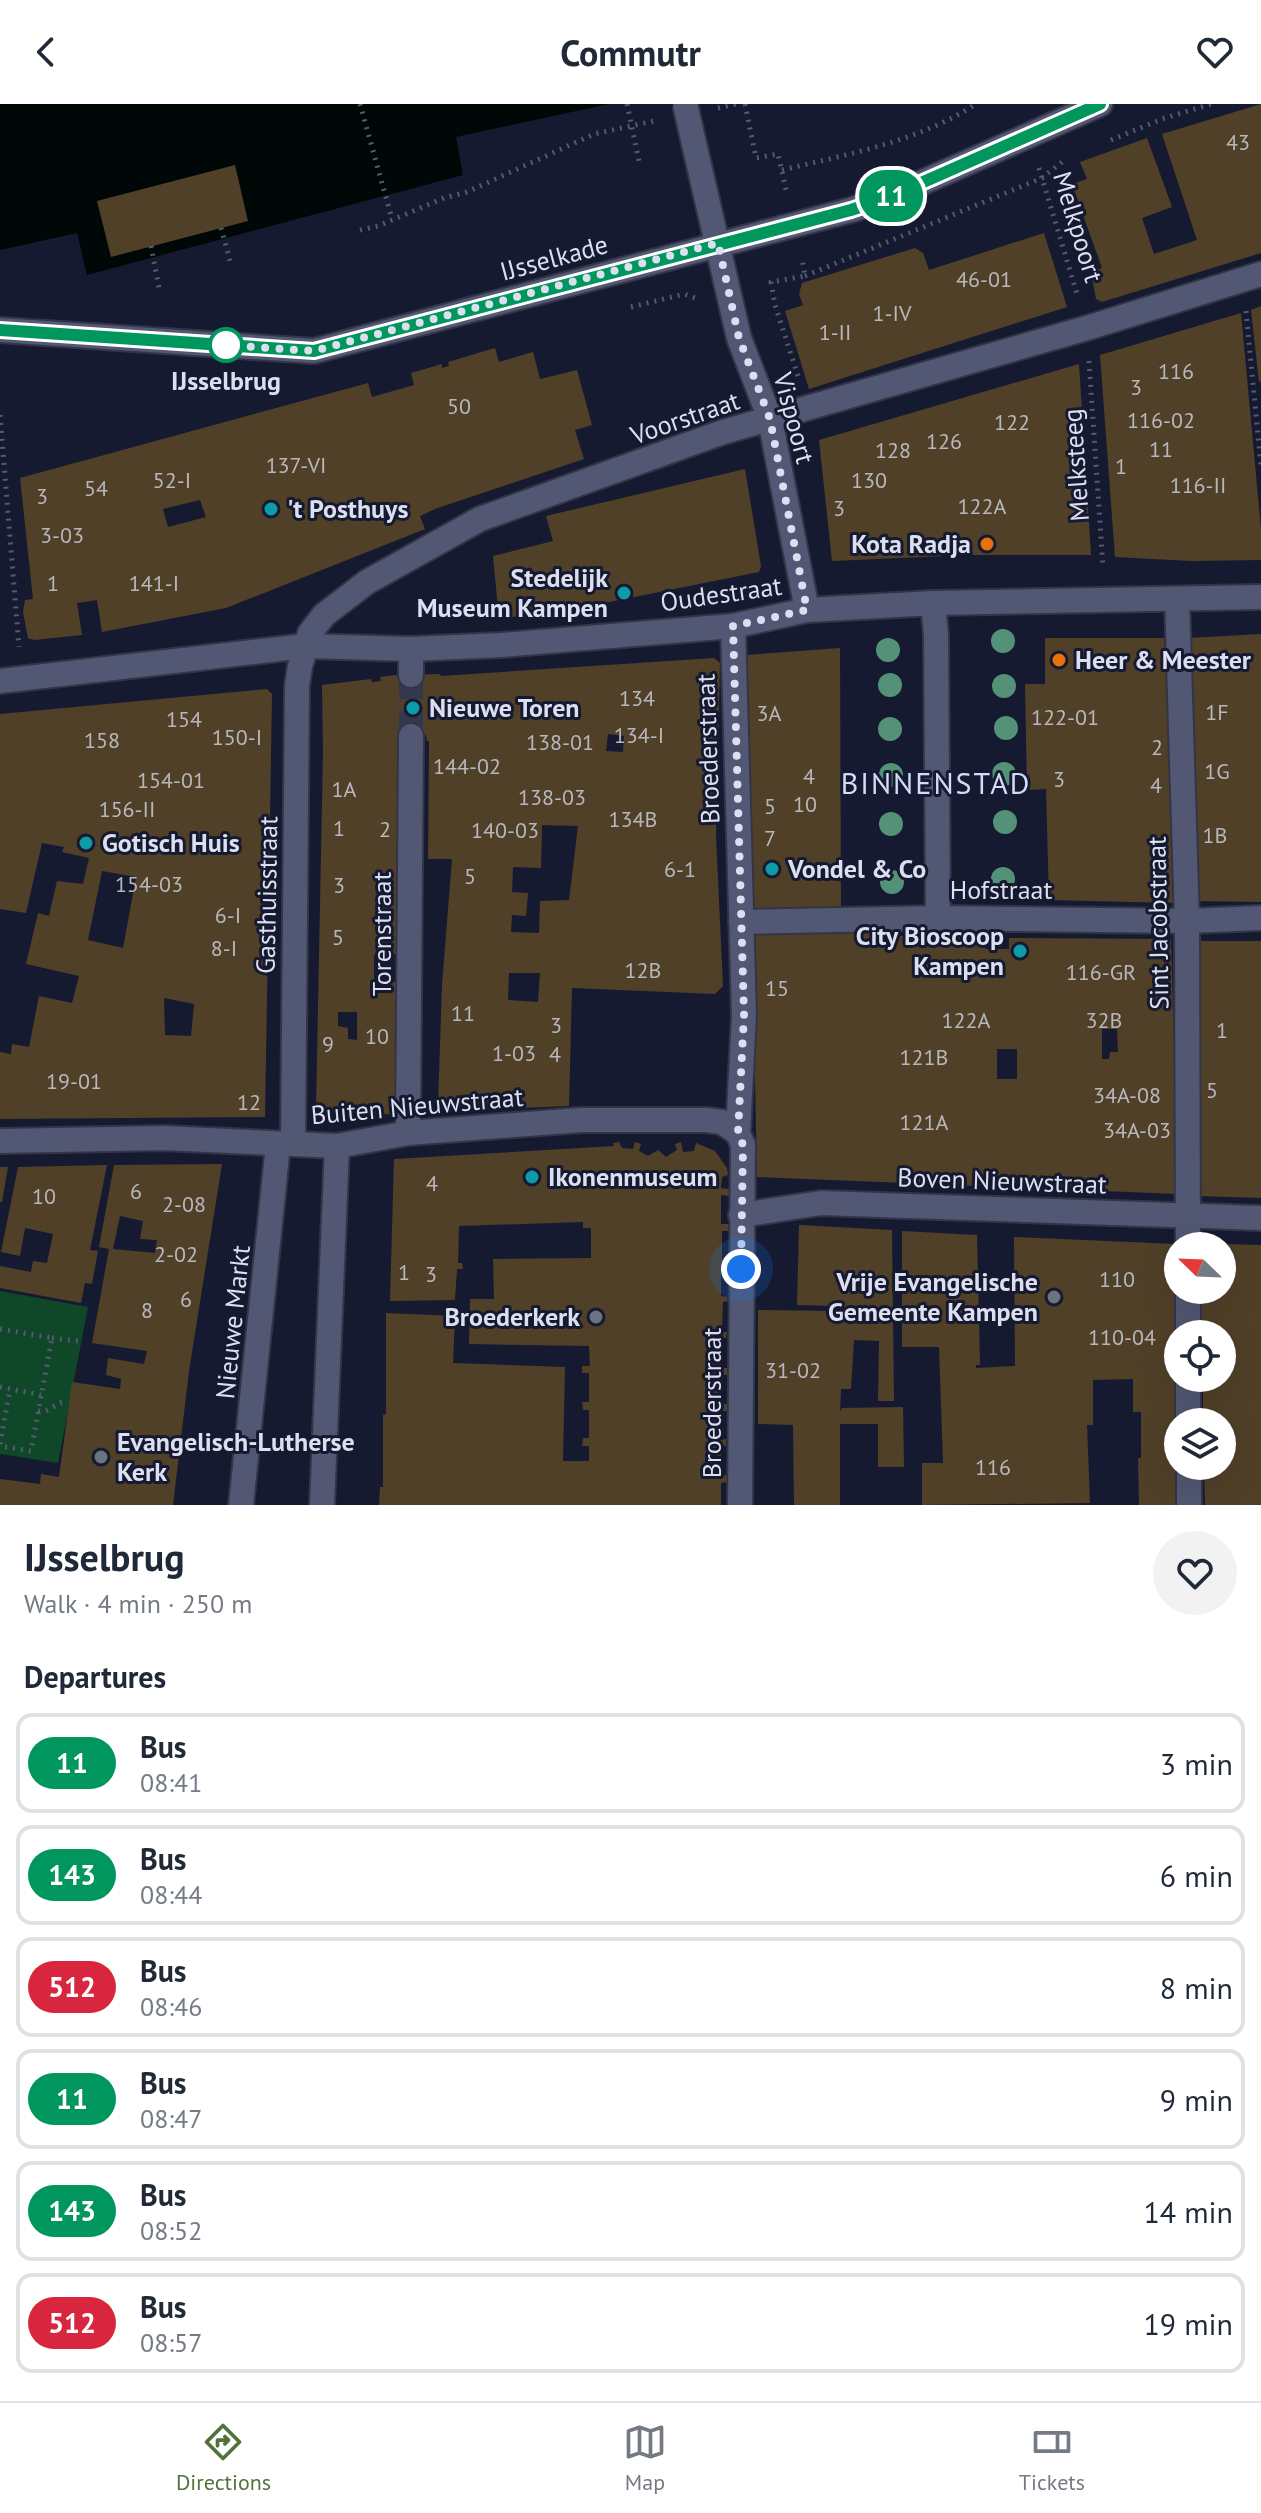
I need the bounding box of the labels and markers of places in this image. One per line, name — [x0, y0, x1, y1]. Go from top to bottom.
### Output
marker: IJsselbrug — [209, 328, 243, 362]
place label: IJsselbrug — [171, 364, 281, 397]
place label: 't Posthuys — [287, 492, 409, 525]
marker: 't Posthuys — [262, 500, 280, 518]
place label: Kota Radja — [851, 527, 971, 560]
marker: Kota Radja — [978, 535, 996, 553]
place label: Stedelijk Museum Kampen — [417, 561, 608, 624]
marker: Stedelijk Museum Kampen — [615, 584, 633, 602]
place label: Heer & Meester — [1075, 643, 1252, 676]
marker: Heer & Meester — [1050, 651, 1068, 669]
place label: Nieuwe Toren — [429, 691, 580, 724]
marker: Nieuwe Toren — [404, 699, 422, 717]
place label: Gotisch Huis — [102, 826, 240, 859]
marker: Gotisch Huis — [77, 834, 95, 852]
place label: Vondel & Co — [787, 852, 926, 885]
marker: Vondel & Co — [763, 860, 781, 878]
place label: City Bioscoop Kampen — [856, 919, 1004, 982]
marker: City Bioscoop Kampen — [1011, 942, 1029, 960]
place label: Ikonenmuseum — [548, 1160, 717, 1193]
marker: Ikonenmuseum — [523, 1168, 541, 1186]
place label: Vrije Evangelische Gemeente Kampen — [828, 1265, 1038, 1328]
marker: Vrije Evangelische Gemeente Kampen — [1045, 1288, 1063, 1306]
place label: Broederkerk — [444, 1300, 580, 1333]
marker: Broederkerk — [587, 1308, 605, 1326]
place label: Evangelisch-Lutherse Kerk — [117, 1425, 355, 1488]
marker: Evangelisch-Lutherse Kerk — [92, 1448, 110, 1466]

